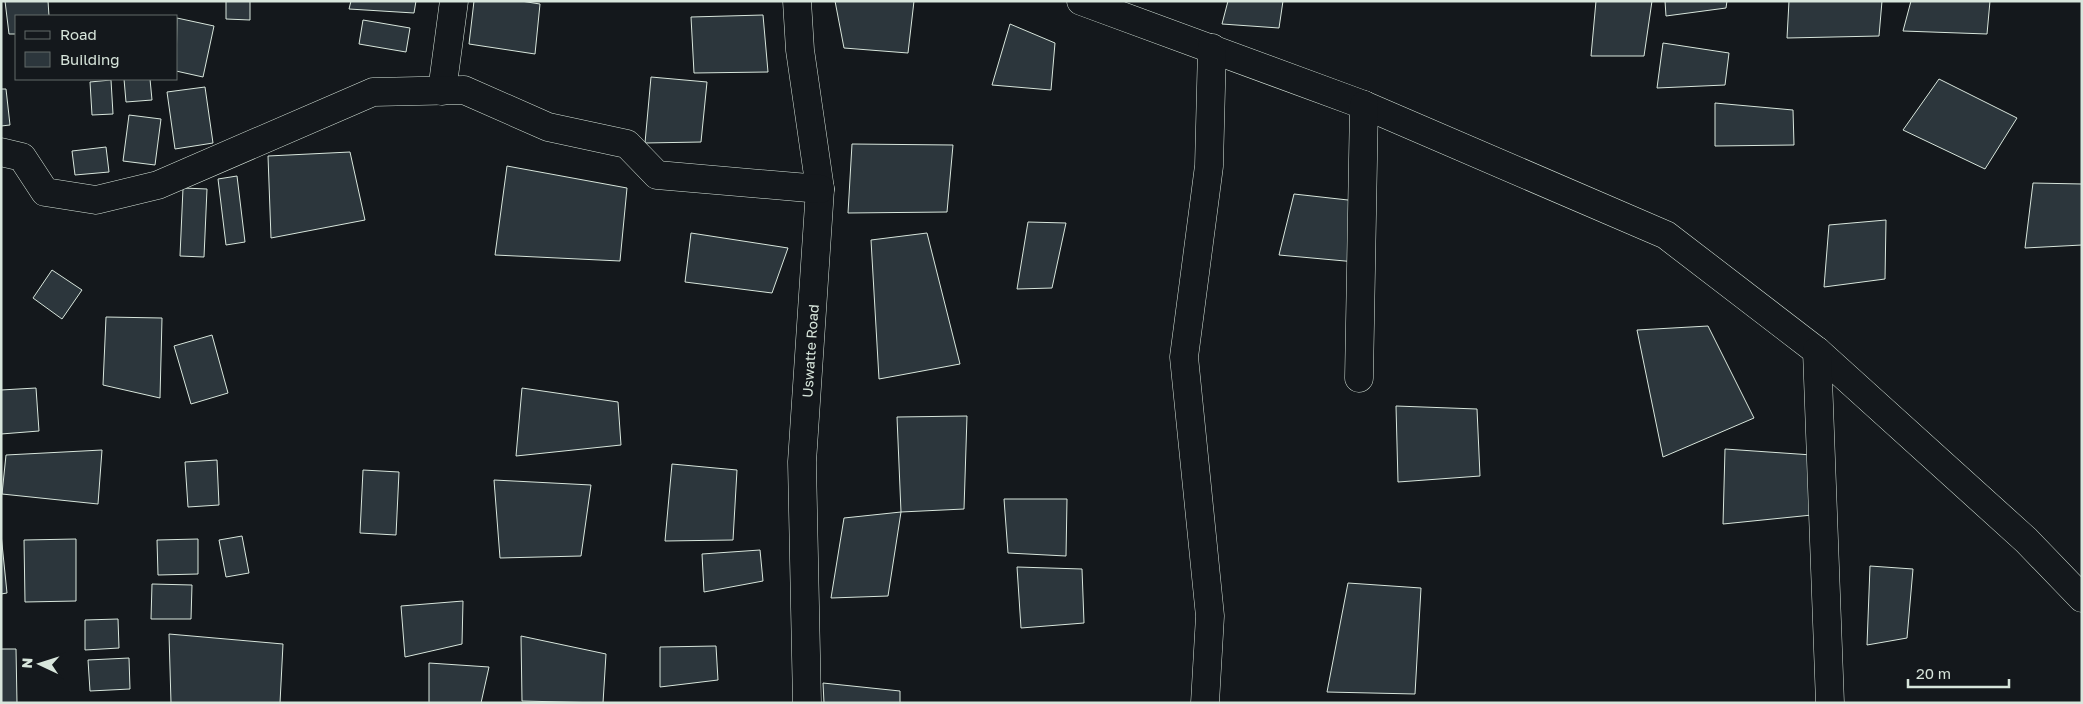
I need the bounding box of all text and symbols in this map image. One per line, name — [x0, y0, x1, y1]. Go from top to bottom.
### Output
legend — [15, 15, 178, 80]
text: Road — [60, 25, 97, 43]
text: Building — [60, 50, 120, 68]
street label: Uswatte Road — [798, 304, 822, 398]
north arrow — [15, 639, 65, 689]
scale bar — [1908, 656, 2009, 688]
text: N — [18, 657, 35, 669]
text: 20 m — [1916, 664, 1951, 682]

